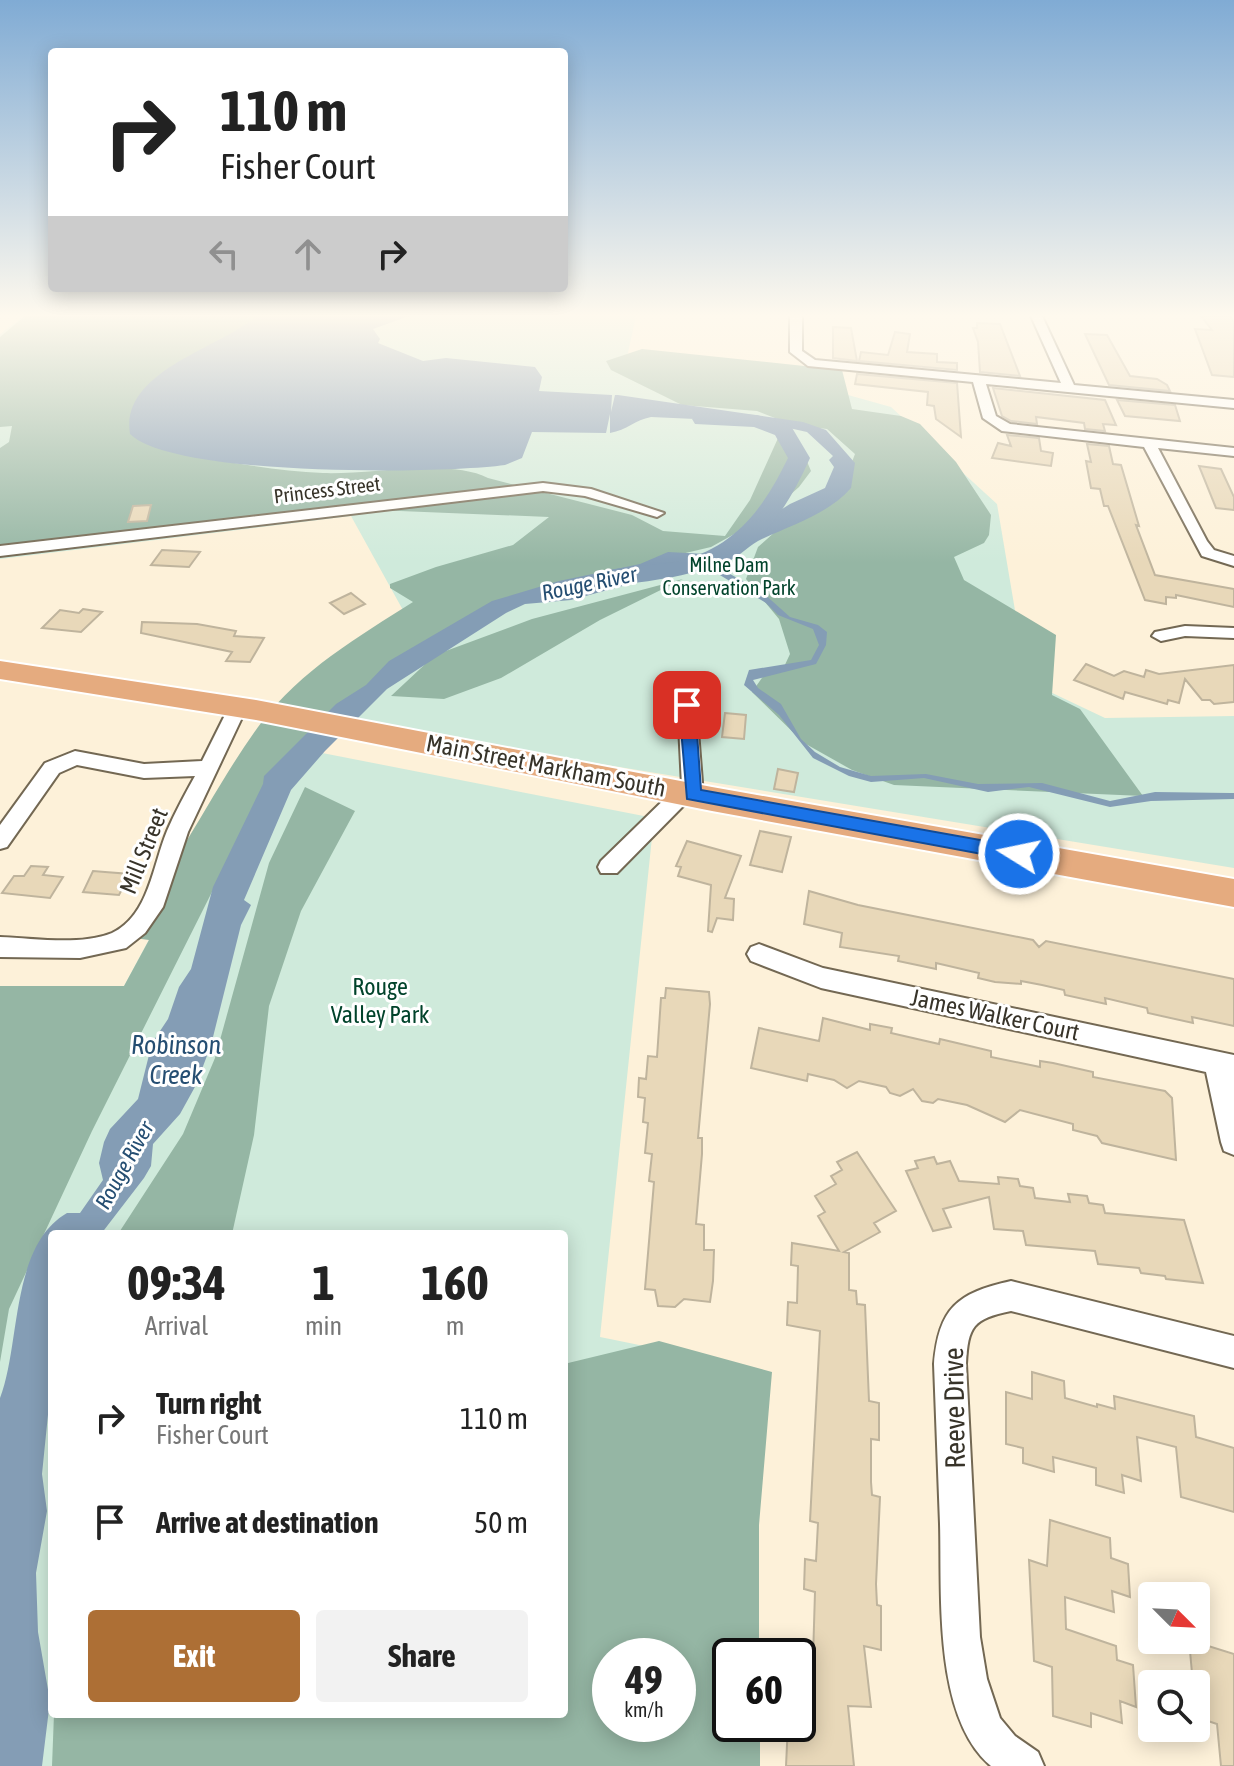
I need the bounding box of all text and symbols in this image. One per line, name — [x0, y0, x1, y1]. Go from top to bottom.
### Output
text: 110 m — [220, 79, 347, 143]
icon: right — [88, 80, 192, 184]
text: Fisher Court — [220, 145, 376, 187]
icon: left — [202, 232, 246, 276]
icon: ahead — [286, 232, 330, 276]
icon: right — [370, 232, 414, 276]
street label: Princess Street — [272, 472, 382, 507]
park label: Milne Dam Conservation Park — [662, 553, 796, 599]
water label: Rouge River — [539, 560, 640, 606]
pin — [653, 671, 721, 739]
icon: arrive — [665, 683, 709, 727]
street label: Main Street Markham South — [424, 729, 668, 802]
street label: Mill Street — [114, 804, 173, 898]
position arrow — [977, 812, 1061, 896]
park label: Rouge Valley Park — [331, 973, 430, 1028]
street label: James Walker Court — [908, 983, 1082, 1046]
water label: Robinson Creek — [131, 1030, 221, 1090]
water label: Rouge River — [89, 1115, 159, 1213]
text: 09:34 — [127, 1255, 226, 1310]
text: 1 — [312, 1255, 335, 1310]
text: 160 — [421, 1255, 489, 1310]
text: Arrival — [145, 1311, 208, 1341]
text: min — [305, 1311, 342, 1341]
text: m — [446, 1311, 464, 1341]
street label: Reeve Drive — [937, 1347, 971, 1469]
text: Turn right — [156, 1386, 262, 1420]
icon: right — [88, 1396, 132, 1440]
text: 110 m — [460, 1401, 528, 1435]
text: Fisher Court — [156, 1420, 269, 1450]
icon: arrive — [88, 1500, 132, 1544]
text: Arrive at destination — [156, 1505, 378, 1539]
text: 50 m — [474, 1505, 528, 1539]
north arrow — [1138, 1582, 1210, 1654]
map controls — [1138, 1582, 1210, 1742]
button: Exit — [88, 1610, 300, 1702]
button: Share — [316, 1610, 528, 1702]
speed limit sign: 60 — [712, 1638, 816, 1742]
text: 49 — [625, 1657, 663, 1702]
button: search — [1138, 1670, 1210, 1742]
text: km/h — [624, 1698, 664, 1721]

